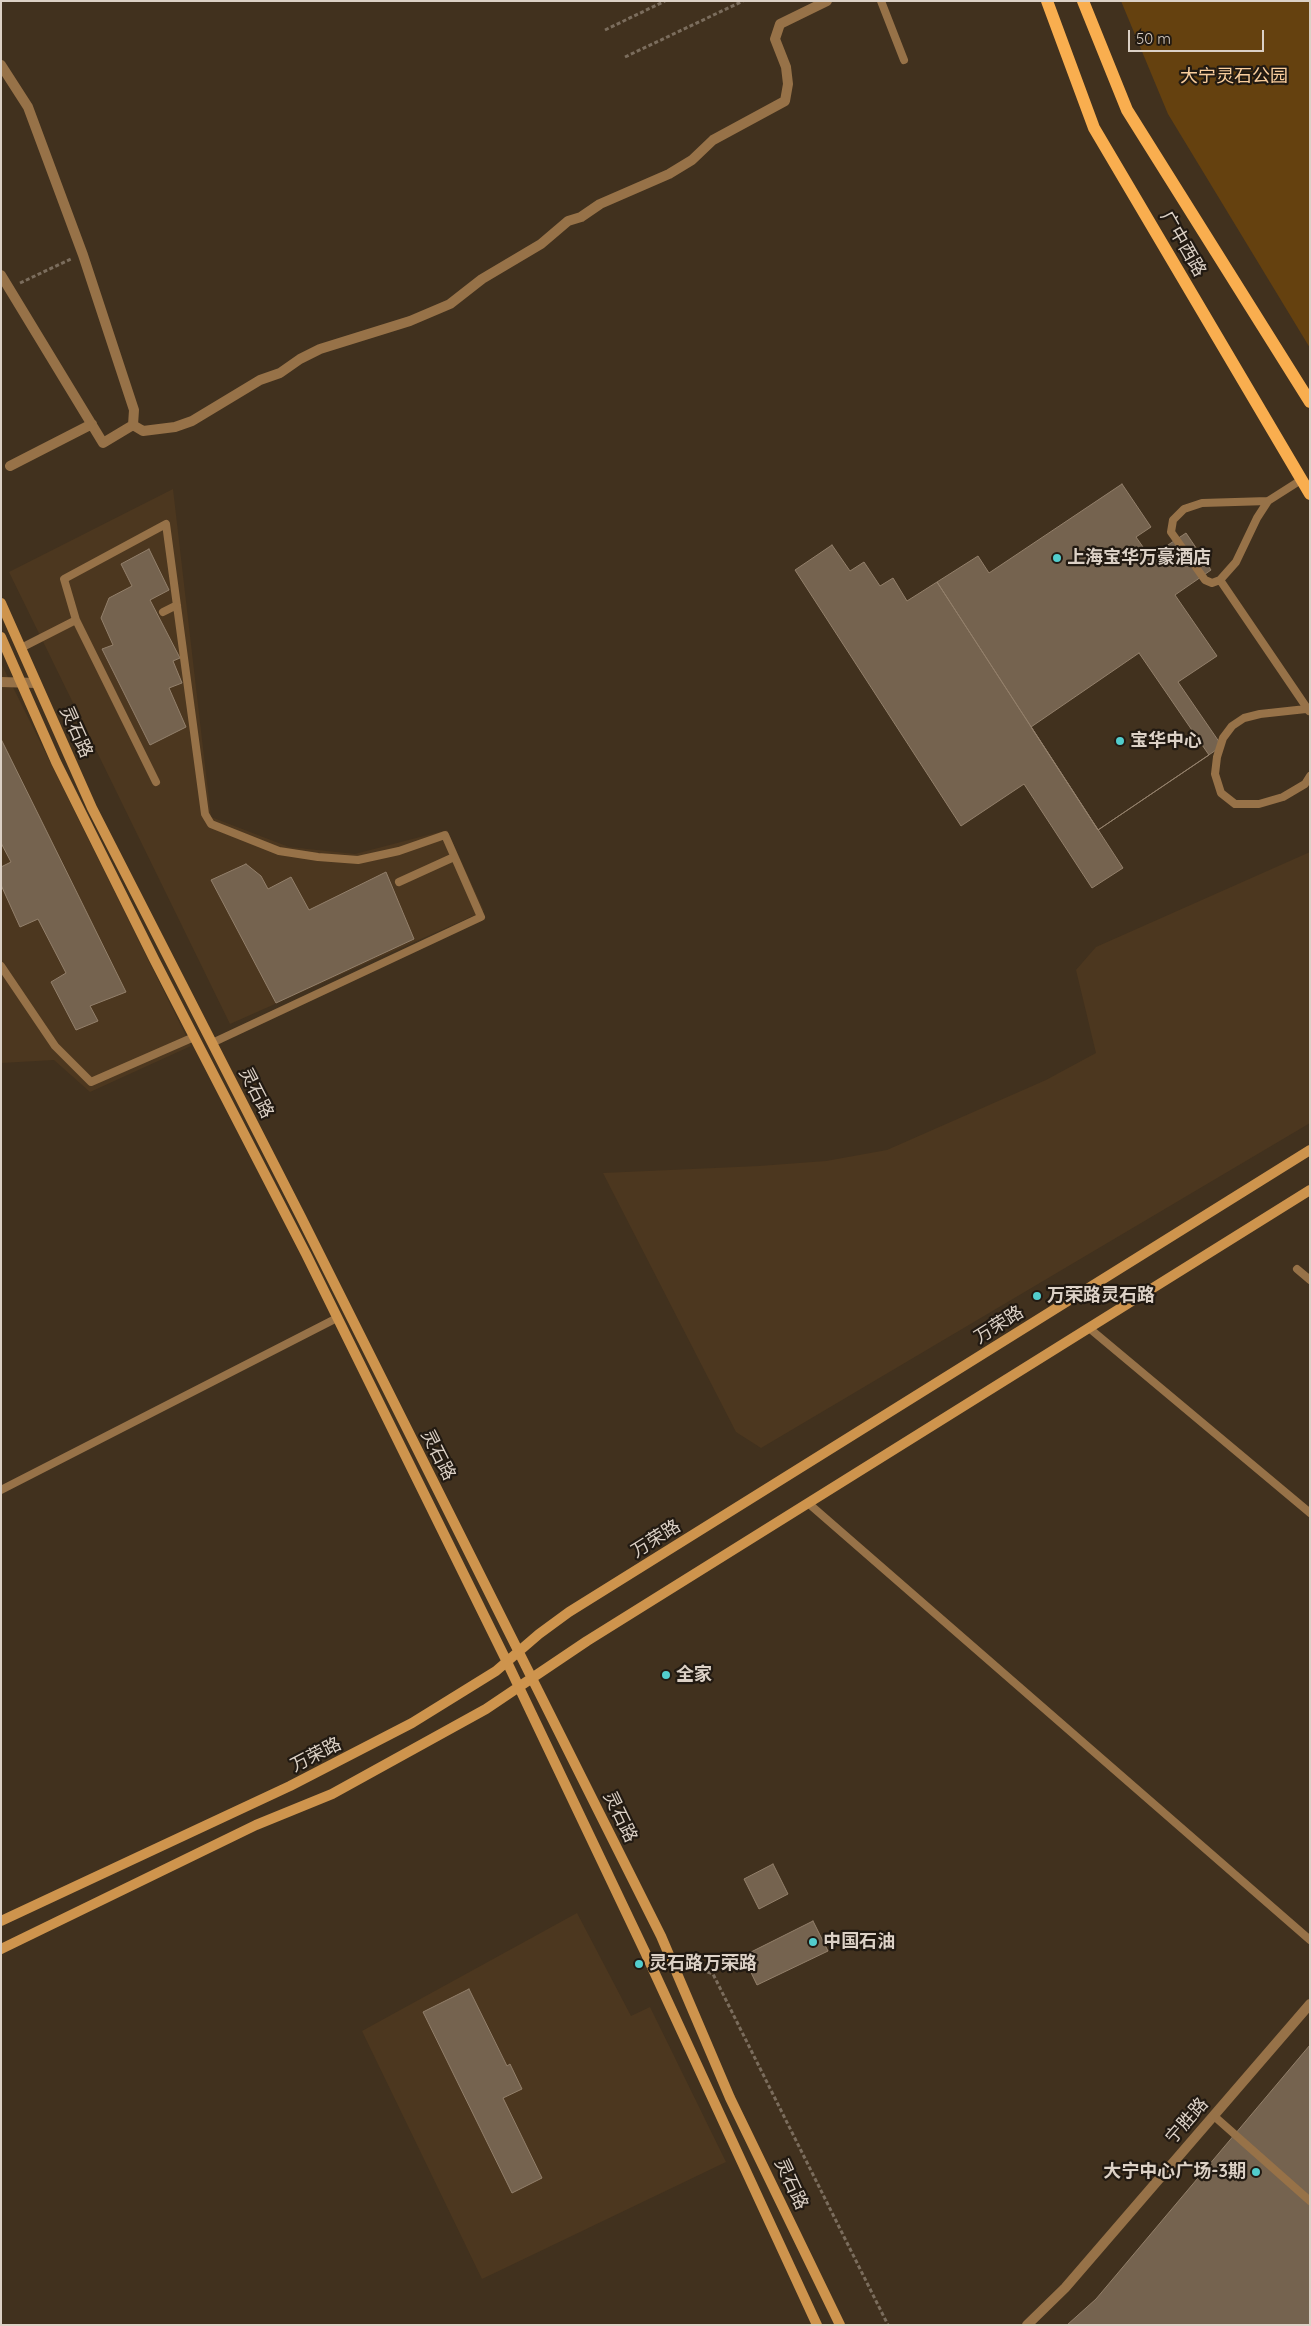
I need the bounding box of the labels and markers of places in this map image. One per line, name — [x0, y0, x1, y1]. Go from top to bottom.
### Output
place label: 上海宝华万豪酒店 — [1067, 547, 1211, 569]
marker: 上海宝华万豪酒店 — [1051, 552, 1063, 564]
place label: 宝华中心 — [1130, 730, 1202, 752]
marker: 宝华中心 — [1114, 735, 1126, 747]
place label: 万荣路灵石路 — [1047, 1285, 1155, 1307]
marker: 万荣路灵石路 — [1031, 1290, 1043, 1302]
place label: 全家 — [676, 1664, 712, 1686]
marker: 全家 — [660, 1669, 672, 1681]
place label: 中国石油 — [823, 1931, 895, 1953]
marker: 中国石油 — [807, 1936, 819, 1948]
place label: 灵石路万荣路 — [649, 1953, 757, 1975]
marker: 灵石路万荣路 — [633, 1958, 645, 1970]
place label: 大宁中心广场-3期 — [1103, 2161, 1246, 2183]
marker: 大宁中心广场-3期 — [1250, 2166, 1262, 2178]

